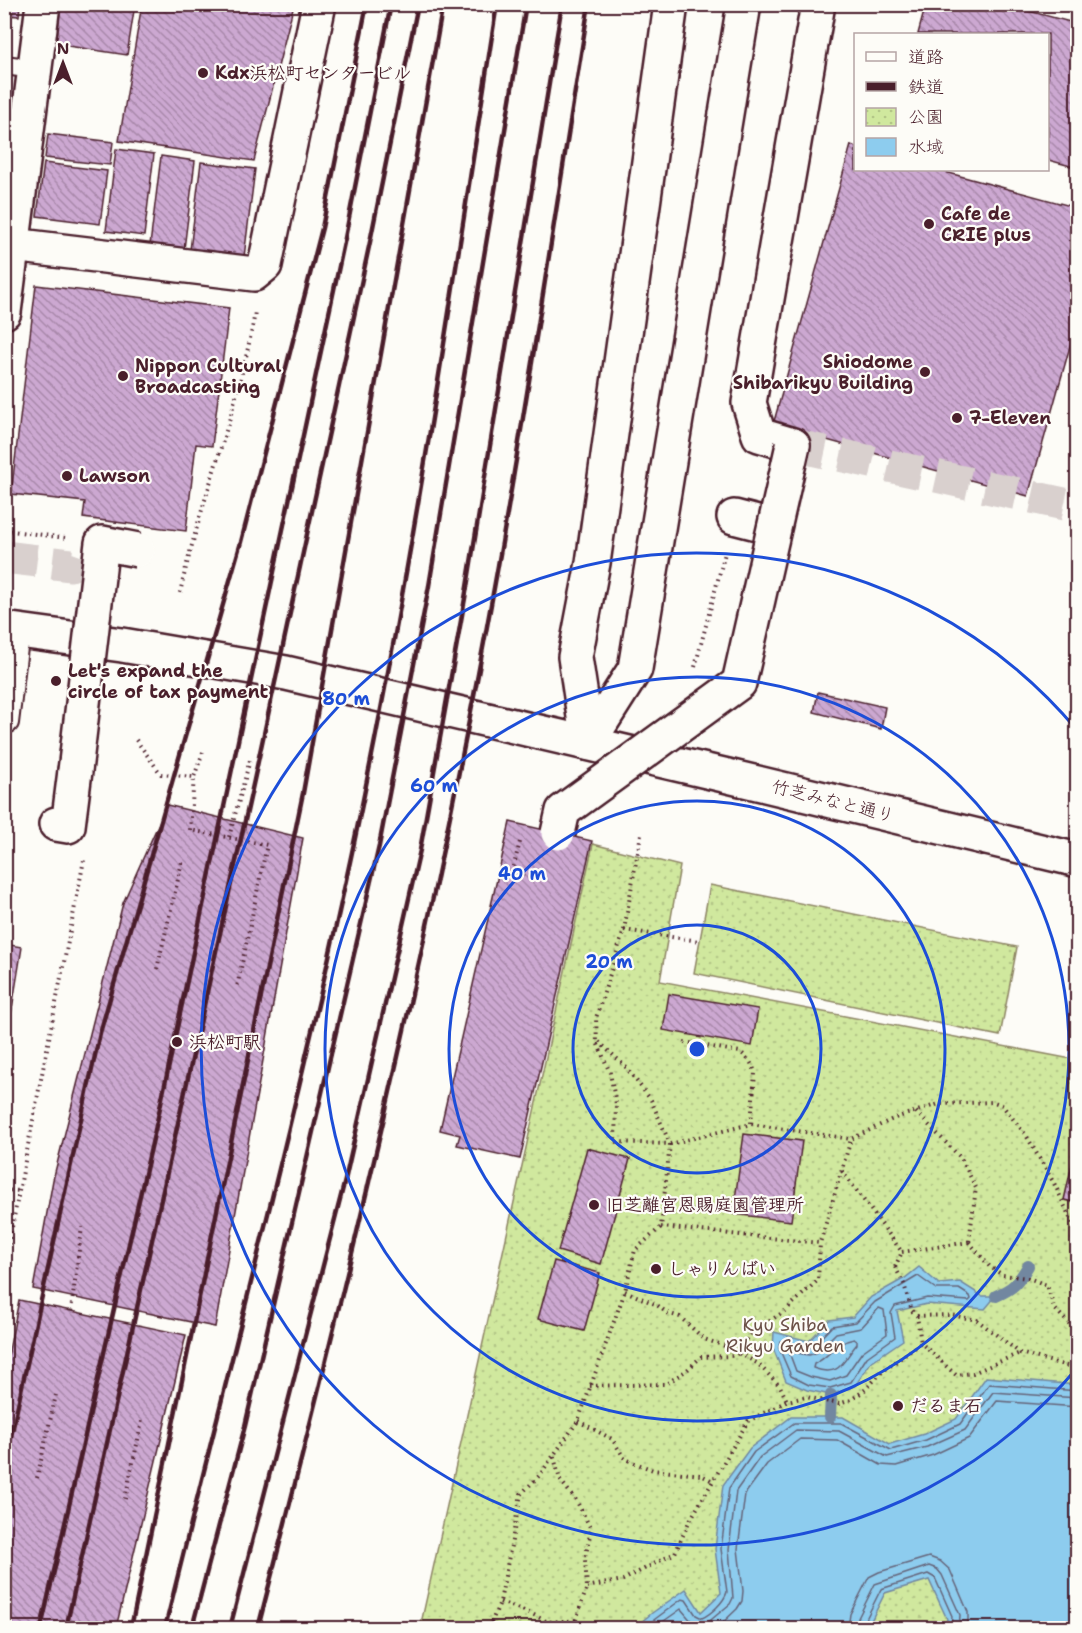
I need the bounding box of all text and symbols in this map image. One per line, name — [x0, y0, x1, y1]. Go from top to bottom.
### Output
north arrow — [33, 33, 93, 93]
legend — [854, 33, 1049, 171]
text: N — [57, 38, 69, 59]
text: 道路 — [908, 45, 944, 69]
place label: Kdx浜松町センタービル — [215, 61, 411, 85]
marker: Kdx浜松町センタービル — [196, 66, 210, 80]
text: 鉄道 — [908, 75, 944, 99]
text: 公園 — [908, 105, 944, 129]
text: 水域 — [908, 135, 944, 159]
place label: Cafe de CRIE plus — [941, 202, 1031, 247]
marker: Cafe de CRIE plus — [922, 217, 936, 231]
place label: Shiodome Shibarikyu Building — [733, 350, 913, 395]
place label: Nippon Cultural Broadcasting — [135, 354, 282, 399]
marker: Shiodome Shibarikyu Building — [918, 365, 932, 379]
marker: Nippon Cultural Broadcasting — [116, 369, 130, 383]
place label: 7-Eleven — [969, 406, 1051, 430]
marker: 7-Eleven — [950, 411, 964, 425]
place label: Lawson — [79, 464, 150, 488]
marker: Lawson — [60, 469, 74, 483]
place label: Let's expand the circle of tax payment — [68, 659, 268, 704]
marker: Let's expand the circle of tax payment — [49, 674, 63, 688]
text: 80 m — [322, 687, 370, 711]
text: 60 m — [410, 774, 458, 798]
street label: 竹芝みなと通り — [769, 774, 897, 828]
text: 40 m — [498, 862, 546, 886]
text: 20 m — [585, 950, 633, 974]
place label: 浜松町駅 — [189, 1030, 261, 1054]
marker: 浜松町駅 — [170, 1035, 184, 1049]
centre of rings — [687, 1039, 707, 1059]
place label: 旧芝離宮恩賜庭園管理所 — [606, 1193, 804, 1217]
marker: 旧芝離宮恩賜庭園管理所 — [587, 1198, 601, 1212]
place label: しゃりんばい — [668, 1257, 776, 1281]
marker: しゃりんばい — [649, 1262, 663, 1276]
park label: Kyu Shiba Rikyu Garden — [726, 1313, 844, 1358]
place label: だるま石 — [910, 1394, 982, 1418]
marker: だるま石 — [891, 1399, 905, 1413]

